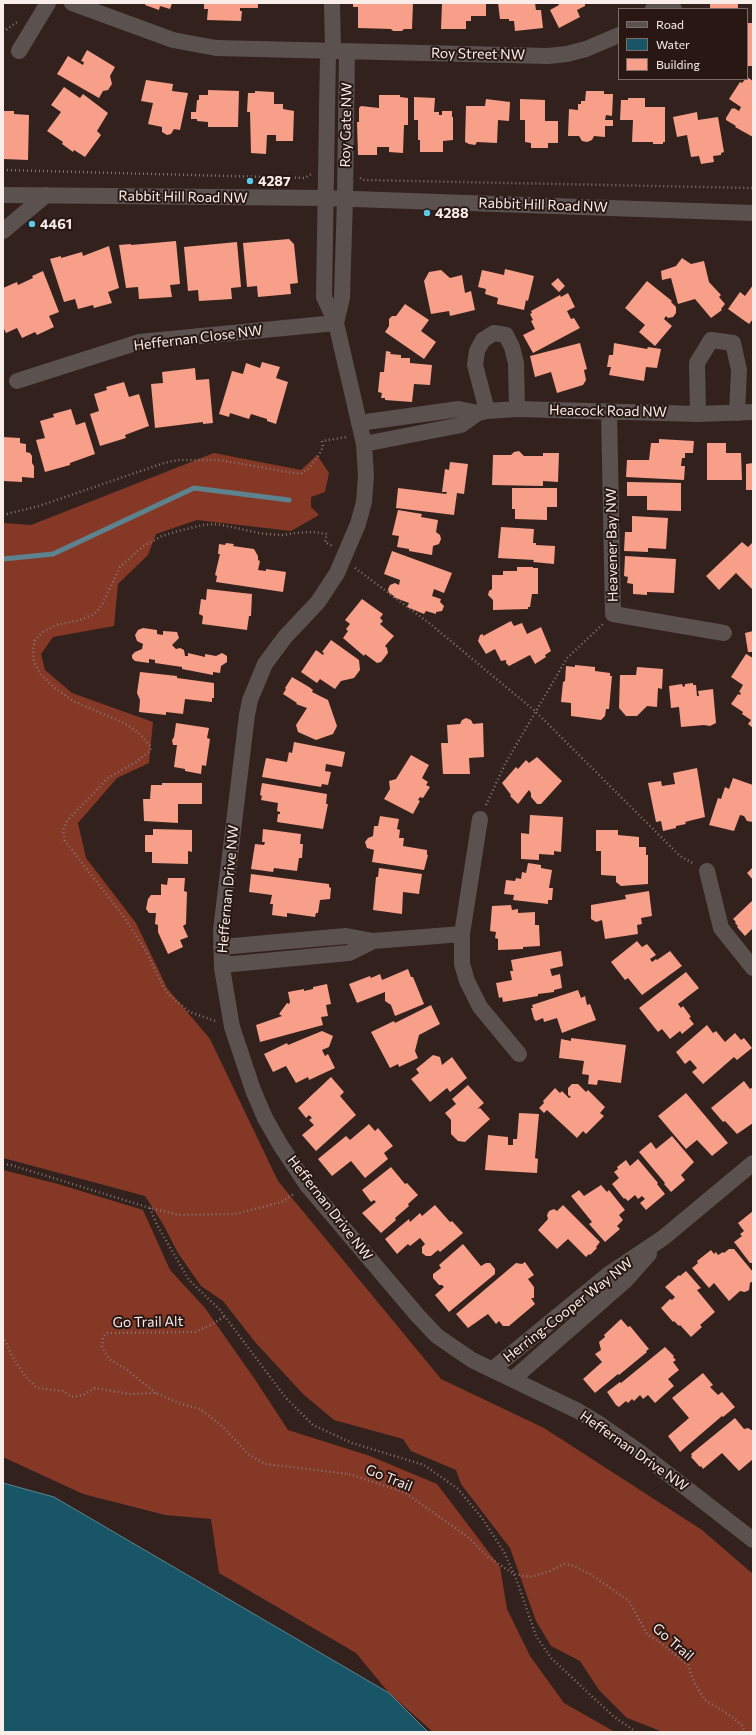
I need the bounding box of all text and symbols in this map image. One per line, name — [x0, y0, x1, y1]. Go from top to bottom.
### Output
legend — [618, 8, 748, 80]
text: Road — [656, 17, 684, 31]
text: Water — [656, 37, 690, 51]
street label: Roy Street NW — [431, 45, 525, 63]
text: Building — [656, 57, 700, 71]
street label: Roy Gate NW — [337, 82, 355, 168]
place label: 4287 — [258, 173, 291, 189]
marker: 4287 — [245, 176, 255, 186]
street label: Rabbit Hill Road NW — [118, 187, 248, 207]
street label: Rabbit Hill Road NW — [478, 194, 608, 216]
place label: 4288 — [435, 205, 469, 221]
marker: 4288 — [422, 208, 432, 218]
place label: 4461 — [40, 216, 72, 232]
marker: 4461 — [27, 219, 37, 229]
street label: Heffernan Close NW — [133, 322, 263, 354]
street label: Heacock Road NW — [549, 402, 667, 420]
street label: Heavener Bay NW — [603, 488, 621, 602]
street label: Heffernan Drive NW — [214, 824, 242, 954]
street label: Heffernan Drive NW — [284, 1152, 376, 1264]
street label: Herring-Cooper Way NW — [500, 1254, 636, 1366]
street label: Go Trail Alt — [113, 1313, 183, 1331]
street label: Heffernan Drive NW — [577, 1407, 691, 1495]
street label: Go Trail — [363, 1461, 415, 1495]
street label: Go Trail — [649, 1620, 697, 1664]

